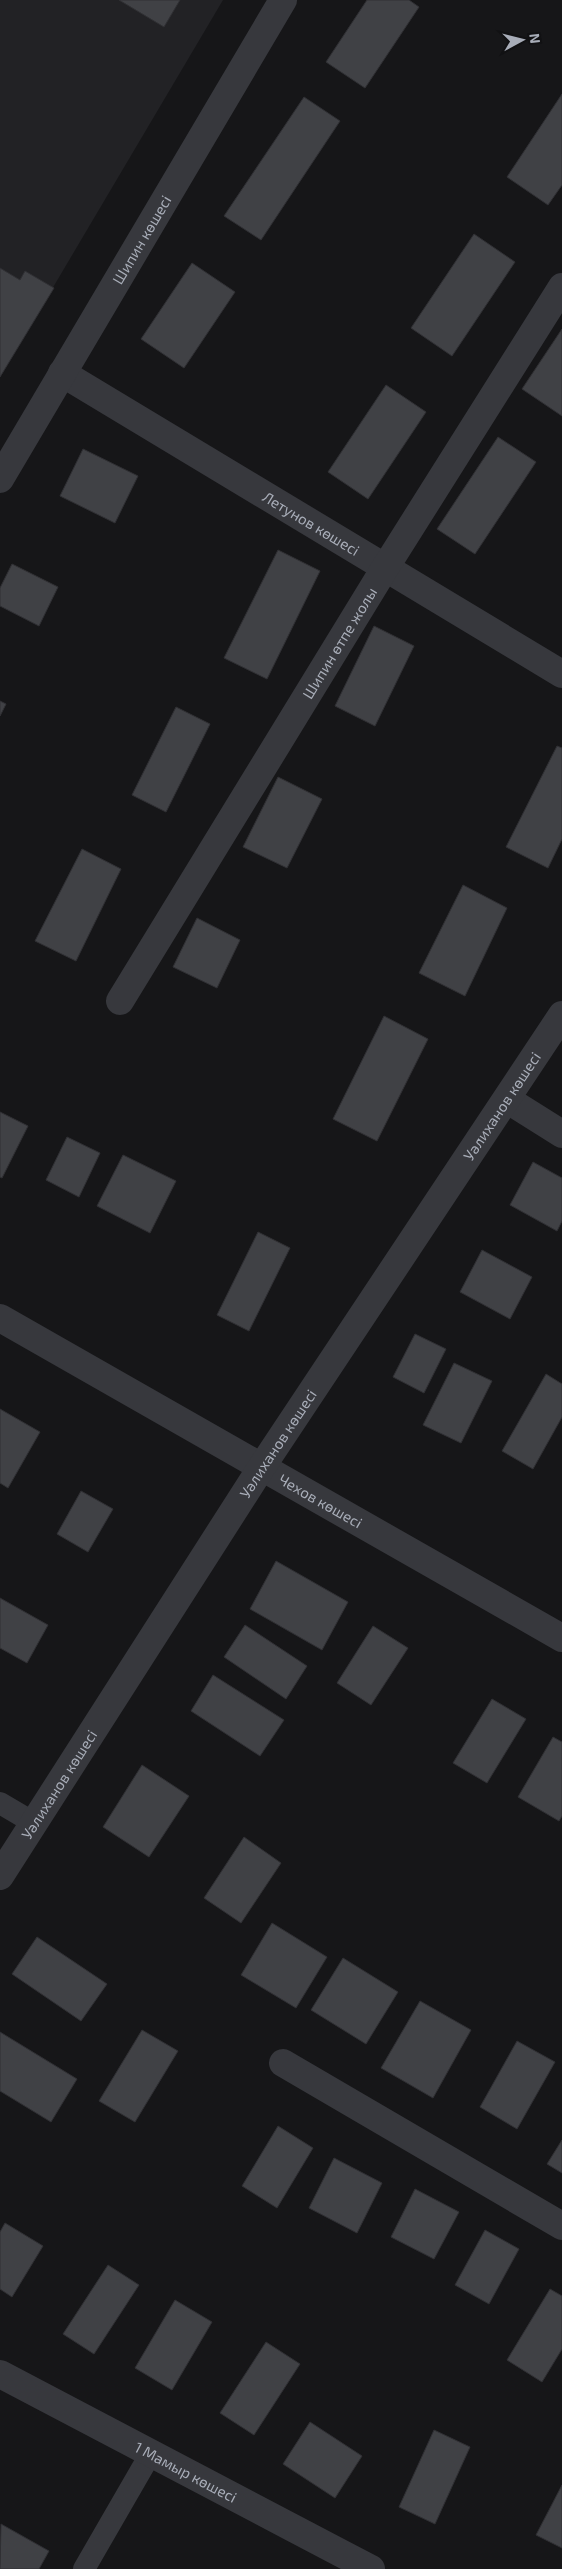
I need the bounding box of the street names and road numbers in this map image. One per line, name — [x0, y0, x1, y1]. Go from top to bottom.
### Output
street label: Шипин көшесі — [108, 192, 175, 287]
street label: Летунов көшесі — [260, 487, 363, 559]
street label: Шипин өтпе жолы — [298, 584, 380, 702]
street label: Уәлиханов көшесі — [459, 1048, 544, 1164]
street label: Уәлиханов көшесі — [235, 1386, 320, 1501]
street label: Чехов көшесі — [276, 1470, 366, 1531]
street label: Уәлиханов көшесі — [17, 1726, 100, 1842]
street label: 1 Мамыр көшесі — [132, 2437, 240, 2506]

